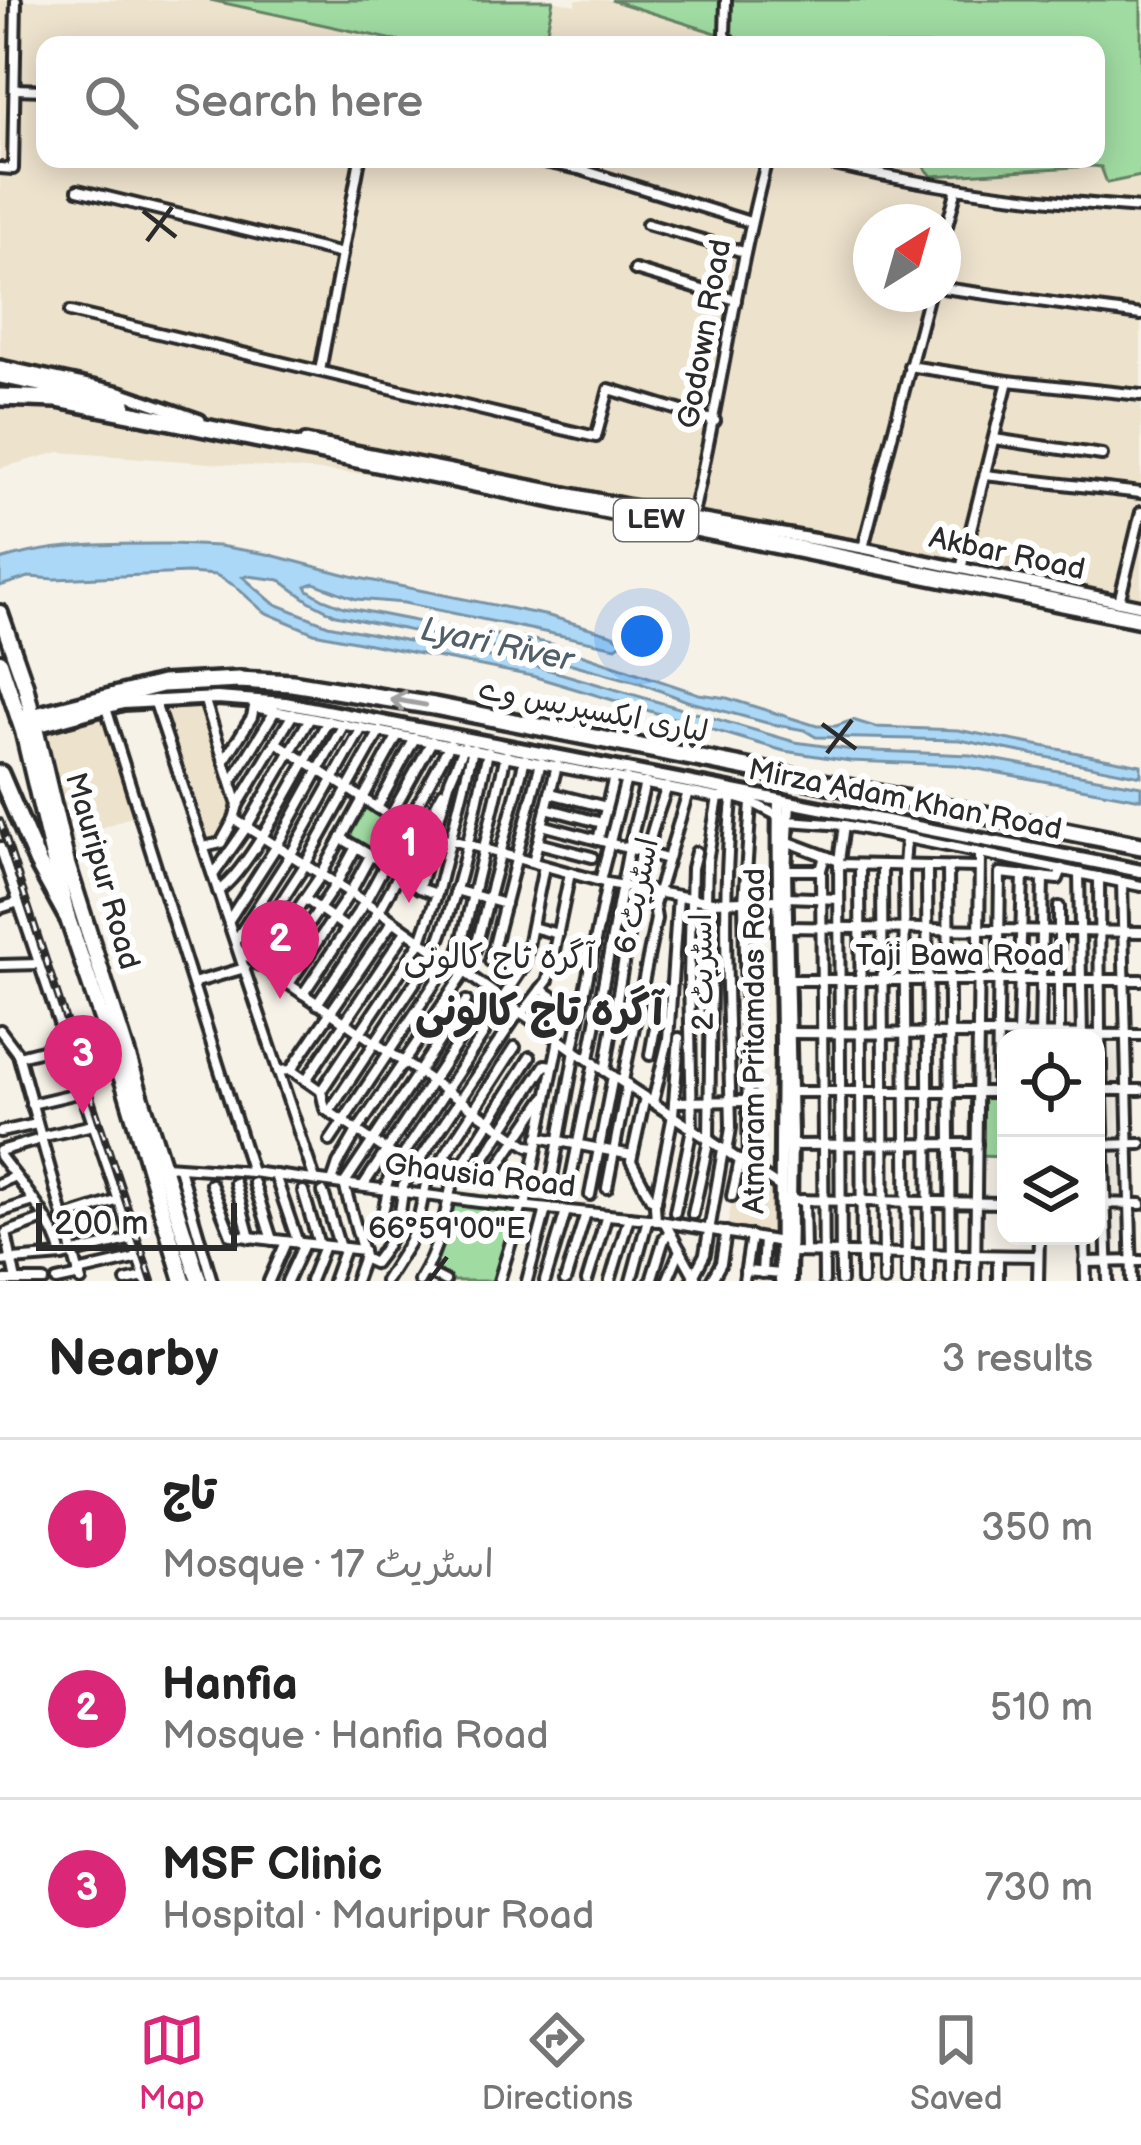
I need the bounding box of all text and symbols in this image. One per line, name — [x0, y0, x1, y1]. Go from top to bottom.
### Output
search box — [36, 36, 1105, 168]
icon: search — [78, 69, 144, 135]
text: Search here — [174, 75, 423, 130]
north arrow — [853, 204, 961, 312]
street label: Godown Road — [671, 237, 739, 431]
road number: LEW — [614, 499, 698, 541]
street label: Akbar Road — [926, 520, 1088, 588]
your location — [612, 606, 672, 666]
water label: Lyari River — [417, 609, 579, 681]
street label: لیاری ایکسپریس وے — [475, 671, 711, 751]
one-way arrow — [390, 689, 429, 712]
street label: Mirza Adam Khan Road — [745, 752, 1065, 848]
street label: Mauripur Road — [57, 769, 147, 973]
pin: 1 — [370, 804, 448, 903]
street label: اسٹریٹ 6 — [607, 835, 667, 957]
street label: Atmaram Pritamdas Road — [737, 868, 773, 1214]
pin: 2 — [241, 900, 319, 999]
street label: اسٹریٹ 2 — [684, 913, 722, 1031]
district label: آگرہ تاج کالونی — [404, 938, 596, 979]
street label: Taji Bawa Road — [855, 938, 1065, 974]
district label: آگرہ تاج کالونی — [415, 985, 665, 1038]
pin: 3 — [44, 1015, 122, 1114]
map controls — [997, 1029, 1105, 1245]
button: locate — [997, 1029, 1105, 1137]
button: layers — [997, 1137, 1105, 1245]
street label: Ghausia Road — [382, 1146, 578, 1206]
scale bar — [36, 1197, 237, 1250]
text: 200 m — [54, 1204, 148, 1244]
text: 66°59'00"E — [368, 1211, 526, 1247]
text: Nearby — [48, 1329, 219, 1390]
text: 3 results — [941, 1336, 1093, 1383]
text: تاج — [162, 1468, 216, 1523]
text: 1 — [79, 1505, 95, 1552]
text: 350 m — [981, 1505, 1093, 1552]
text: Mosque · اسٹریٹ 17 — [162, 1542, 494, 1589]
text: Hanfia — [162, 1658, 298, 1713]
text: 2 — [75, 1685, 99, 1732]
text: 510 m — [990, 1685, 1093, 1732]
text: Mosque · Hanfia Road — [162, 1713, 549, 1760]
text: MSF Clinic — [162, 1838, 382, 1893]
text: 3 — [76, 1865, 98, 1912]
text: 730 m — [984, 1865, 1093, 1912]
text: Hospital · Mauripur Road — [162, 1893, 594, 1940]
tab: Map — [138, 2007, 205, 2119]
tab: Directions — [481, 2007, 633, 2119]
tab: Saved — [910, 2007, 1003, 2119]

